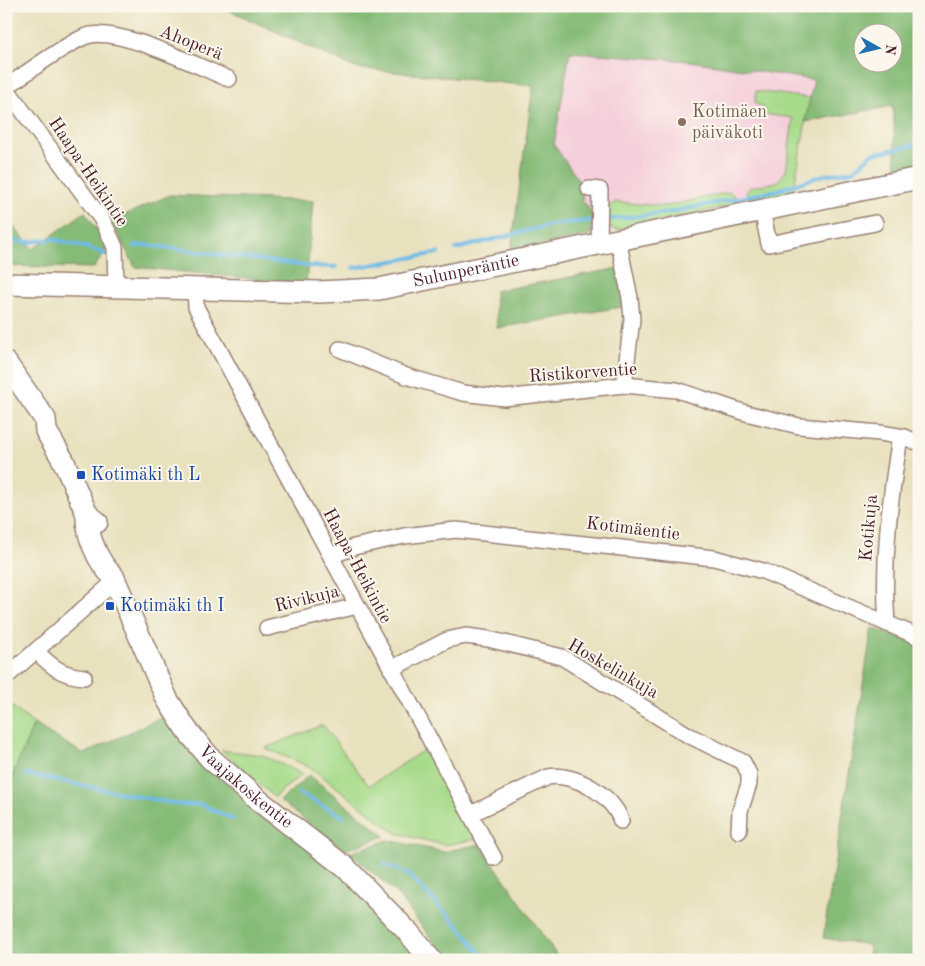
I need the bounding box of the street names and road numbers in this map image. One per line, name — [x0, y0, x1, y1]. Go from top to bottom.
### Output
street label: Ahoperä — [157, 22, 225, 64]
street label: Haapa-Heikintie — [45, 114, 131, 230]
street label: Sulunperäntie — [411, 251, 521, 291]
street label: Ristikorventie — [528, 360, 638, 386]
street label: Kotikuja — [857, 494, 881, 562]
street label: Haapa-Heikintie — [319, 505, 395, 627]
street label: Kotimäentie — [585, 514, 681, 544]
street label: Rivikuja — [273, 582, 341, 616]
street label: Hoskelinkuja — [564, 636, 662, 702]
street label: Vaajakoskentie — [194, 742, 296, 832]

